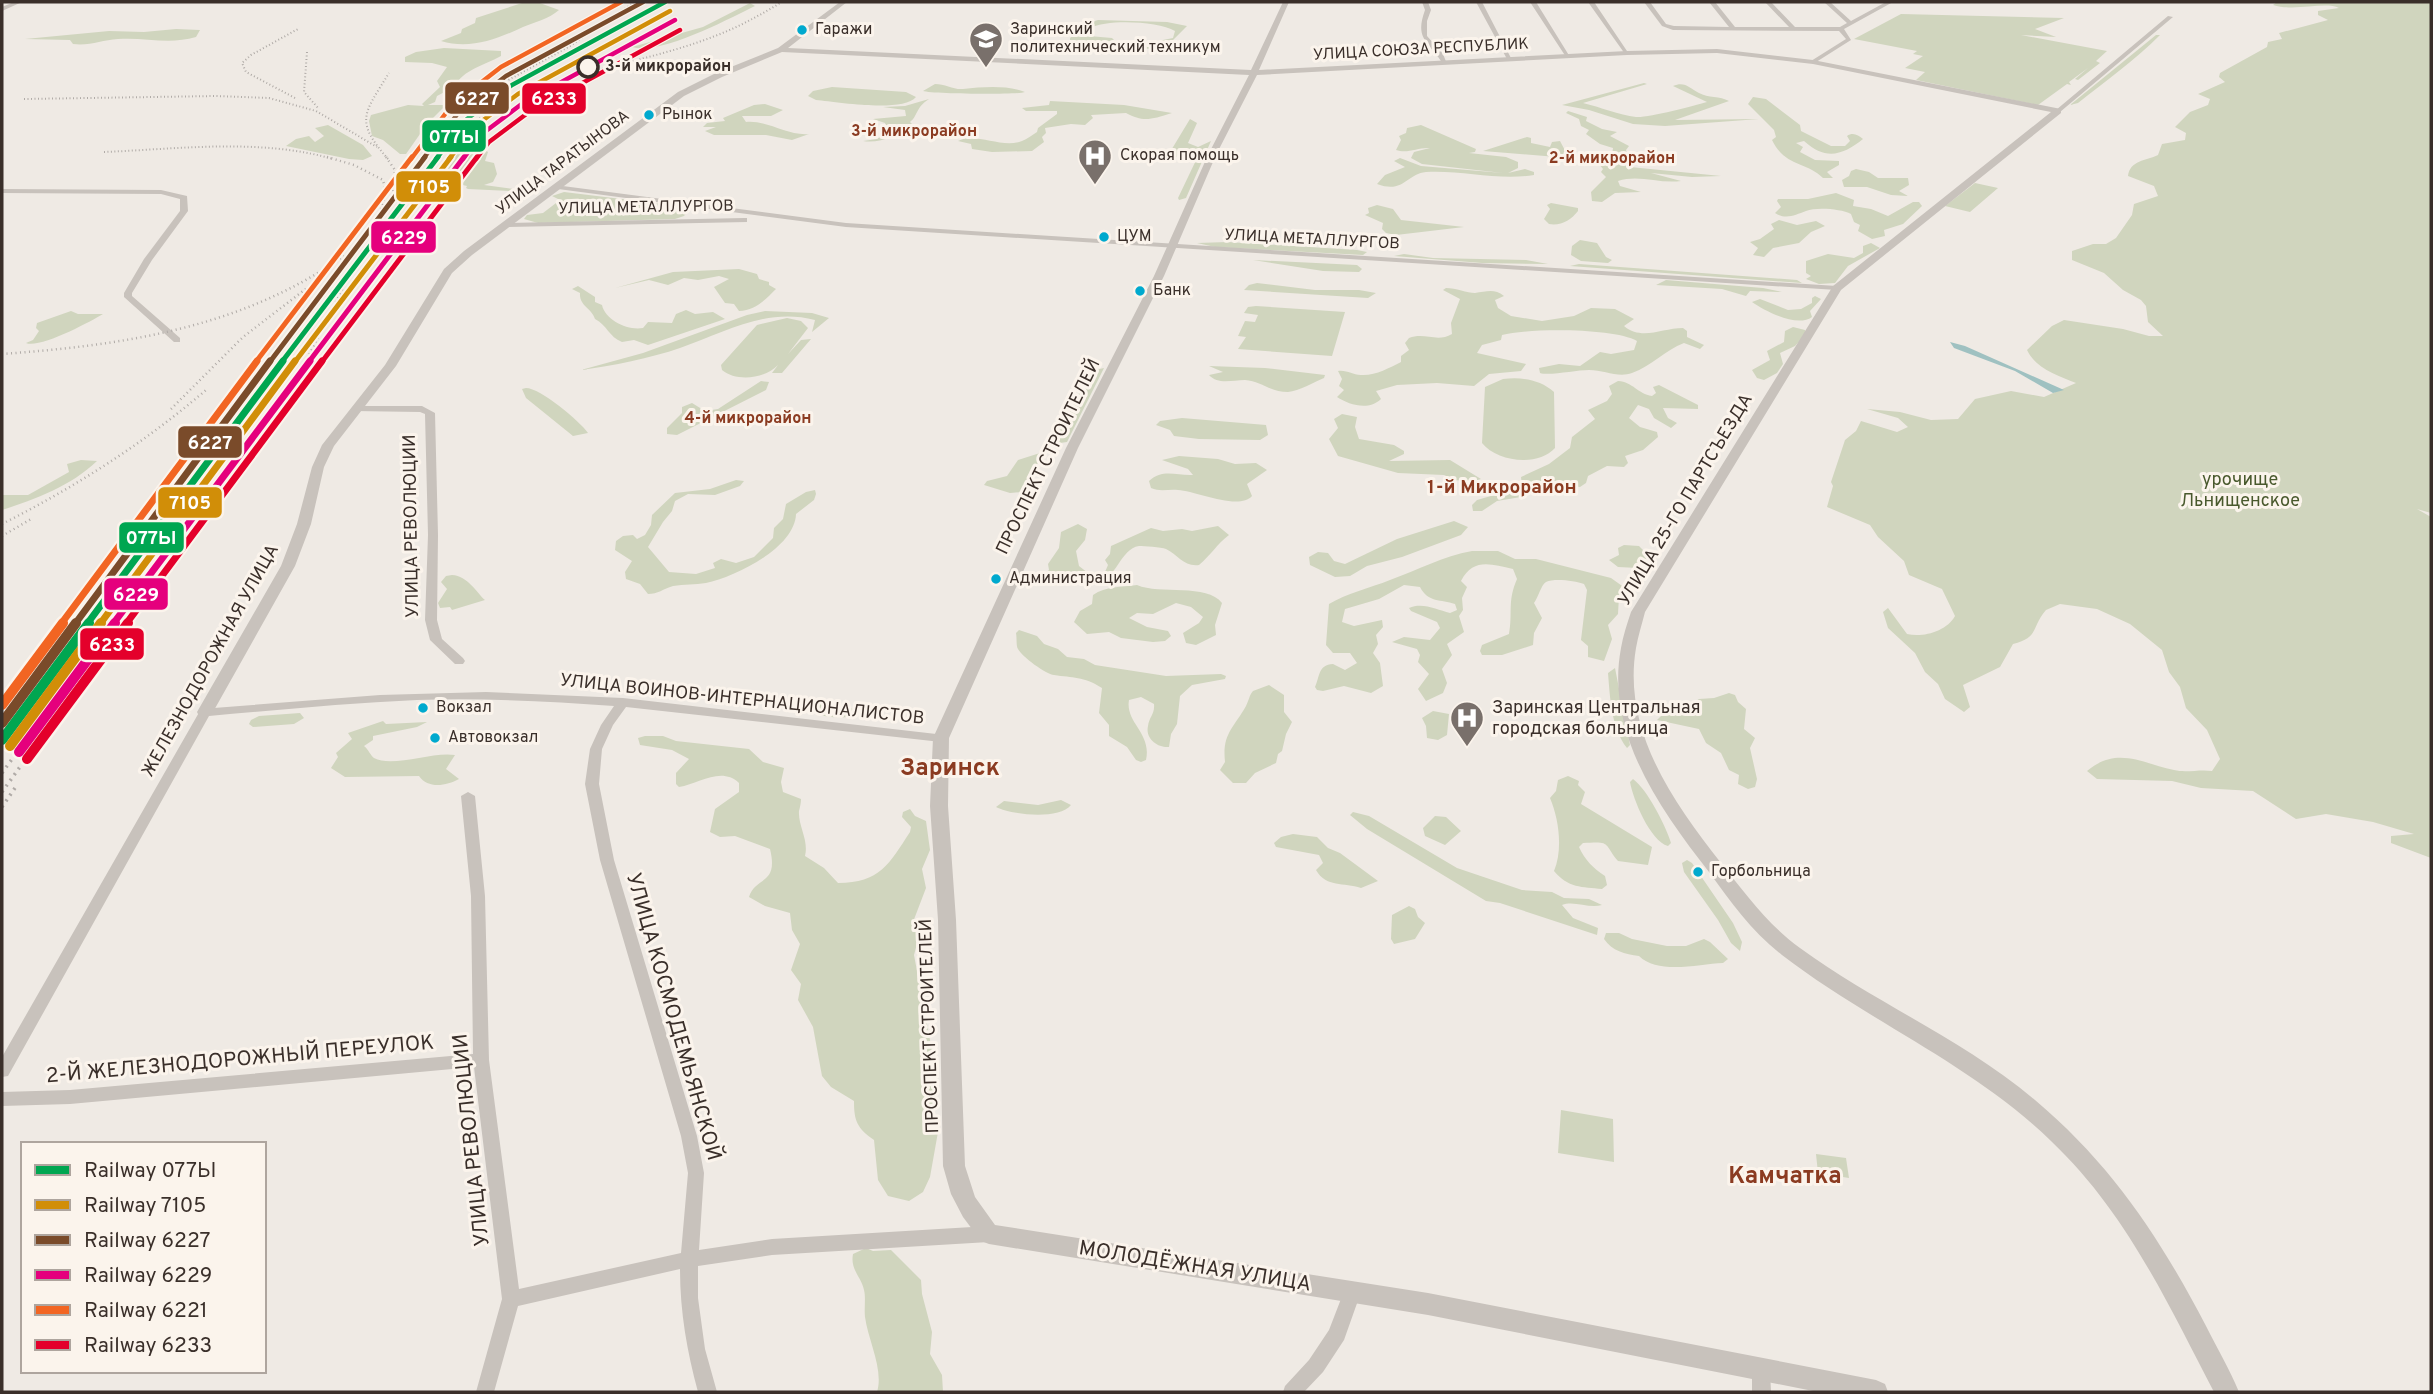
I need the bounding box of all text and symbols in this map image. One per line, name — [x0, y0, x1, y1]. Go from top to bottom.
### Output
place label: Гаражи — [815, 20, 872, 40]
school or university icon: Заринский политехнический техникум — [967, 20, 1005, 69]
place label: Заринский политехнический техникум — [1010, 20, 1221, 58]
marker: Гаражи — [795, 23, 809, 37]
street label: УЛИЦА СОЮЗА РЕСПУБЛИК — [1313, 34, 1529, 66]
marker: 3-й микрорайон — [577, 56, 599, 78]
place label: 3-й микрорайон — [605, 57, 731, 77]
line badge: 6227 — [444, 81, 510, 115]
line badge: 6233 — [521, 82, 587, 115]
text: 6227 — [455, 88, 499, 112]
text: 6233 — [531, 88, 577, 112]
place label: Рынок — [662, 105, 712, 125]
street label: УЛИЦА ТАРАТЫНОВА — [492, 106, 634, 220]
marker: Рынок — [642, 108, 656, 122]
line badge: 077Ы — [421, 119, 487, 153]
district label: 3-й микрорайон — [851, 122, 977, 142]
text: 077Ы — [429, 126, 479, 150]
hospital icon: Скорая помощь — [1076, 137, 1114, 186]
place label: Скорая помощь — [1120, 146, 1239, 166]
district label: 2-й микрорайон — [1549, 149, 1675, 169]
line badge: 7105 — [395, 170, 462, 203]
text: 7105 — [408, 176, 450, 200]
street label: УЛИЦА МЕТАЛЛУРГОВ — [558, 196, 734, 220]
line badge: 6229 — [370, 220, 437, 254]
street label: УЛИЦА МЕТАЛЛУРГОВ — [1224, 225, 1400, 255]
text: 6229 — [381, 227, 427, 251]
place label: ЦУМ — [1117, 227, 1152, 247]
marker: ЦУМ — [1097, 230, 1111, 244]
place label: Банк — [1153, 281, 1191, 301]
marker: Банк — [1133, 284, 1147, 298]
street label: ПРОСПЕКТ СТРОИТЕЛЕЙ — [990, 355, 1106, 559]
street label: УЛИЦА 25-ГО ПАРТСЪЕЗДА — [1613, 390, 1759, 610]
district label: 4-й микрорайон — [685, 409, 812, 429]
line badge: 6227 — [177, 425, 243, 459]
text: 6227 — [188, 432, 232, 456]
street label: УЛИЦА РЕВОЛЮЦИИ — [399, 434, 425, 618]
park label: урочище Льнищенское — [2180, 469, 2300, 513]
district label: 1-й Микрорайон — [1427, 476, 1577, 500]
line badge: 7105 — [157, 486, 223, 519]
text: 7105 — [169, 492, 211, 516]
line badge: 077Ы — [118, 521, 185, 554]
text: 077Ы — [126, 527, 176, 551]
street label: ЖЕЛЕЗНОДОРОЖНАЯ УЛИЦА — [137, 540, 285, 782]
place label: Администрация — [1009, 569, 1131, 589]
marker: Администрация — [989, 572, 1003, 586]
line badge: 6229 — [103, 577, 169, 611]
text: 6229 — [113, 584, 159, 608]
line badge: 6233 — [79, 627, 145, 661]
text: 6233 — [89, 634, 135, 658]
street label: УЛИЦА ВОИНОВ-ИНТЕРНАЦИОНАЛИСТОВ — [559, 669, 925, 731]
place label: Заринская Центральная городская больница — [1492, 697, 1701, 741]
place label: Вокзал — [436, 698, 492, 718]
hospital icon: Заринская Центральная городская больница — [1448, 699, 1486, 748]
marker: Вокзал — [416, 701, 430, 715]
place label: Автовокзал — [448, 728, 538, 748]
marker: Автовокзал — [428, 731, 442, 745]
district label: Заринск — [900, 754, 1000, 784]
place label: Горбольница — [1711, 862, 1811, 882]
marker: Горбольница — [1691, 865, 1705, 879]
street label: УЛИЦА КОСМОДЕМЬЯНСКОЙ — [619, 870, 728, 1164]
street label: ПРОСПЕКТ СТРОИТЕЛЕЙ — [913, 918, 945, 1134]
street label: 2-Й ЖЕЛЕЗНОДОРОЖНЫЙ ПЕРЕУЛОК — [45, 1029, 435, 1090]
street label: УЛИЦА РЕВОЛЮЦИИ — [447, 1032, 497, 1248]
legend — [21, 1142, 266, 1373]
text: Railway 077Ы — [84, 1158, 216, 1185]
district label: Камчатка — [1728, 1162, 1842, 1192]
text: Railway 7105 — [84, 1193, 206, 1220]
text: Railway 6227 — [84, 1228, 211, 1255]
street label: МОЛОДЁЖНАЯ УЛИЦА — [1077, 1235, 1313, 1299]
text: Railway 6229 — [84, 1263, 212, 1290]
text: Railway 6221 — [84, 1298, 208, 1325]
text: Railway 6233 — [84, 1333, 212, 1360]

